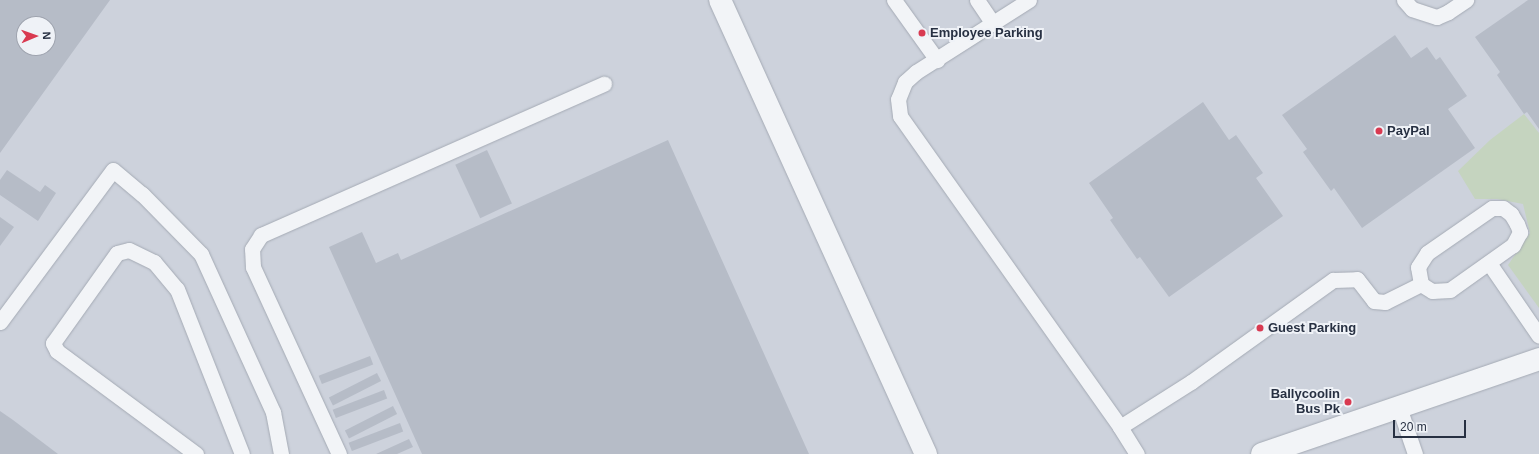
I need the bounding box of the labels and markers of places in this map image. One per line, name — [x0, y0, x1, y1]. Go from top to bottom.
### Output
place label: Employee Parking — [930, 25, 1043, 41]
marker: Employee Parking — [917, 28, 927, 38]
place label: PayPal — [1387, 123, 1430, 139]
marker: PayPal — [1374, 126, 1384, 136]
place label: Guest Parking — [1268, 320, 1356, 336]
marker: Guest Parking — [1255, 323, 1265, 333]
place label: Ballycoolin Bus Pk — [1271, 387, 1340, 418]
marker: Ballycoolin Bus Pk — [1343, 397, 1353, 407]

